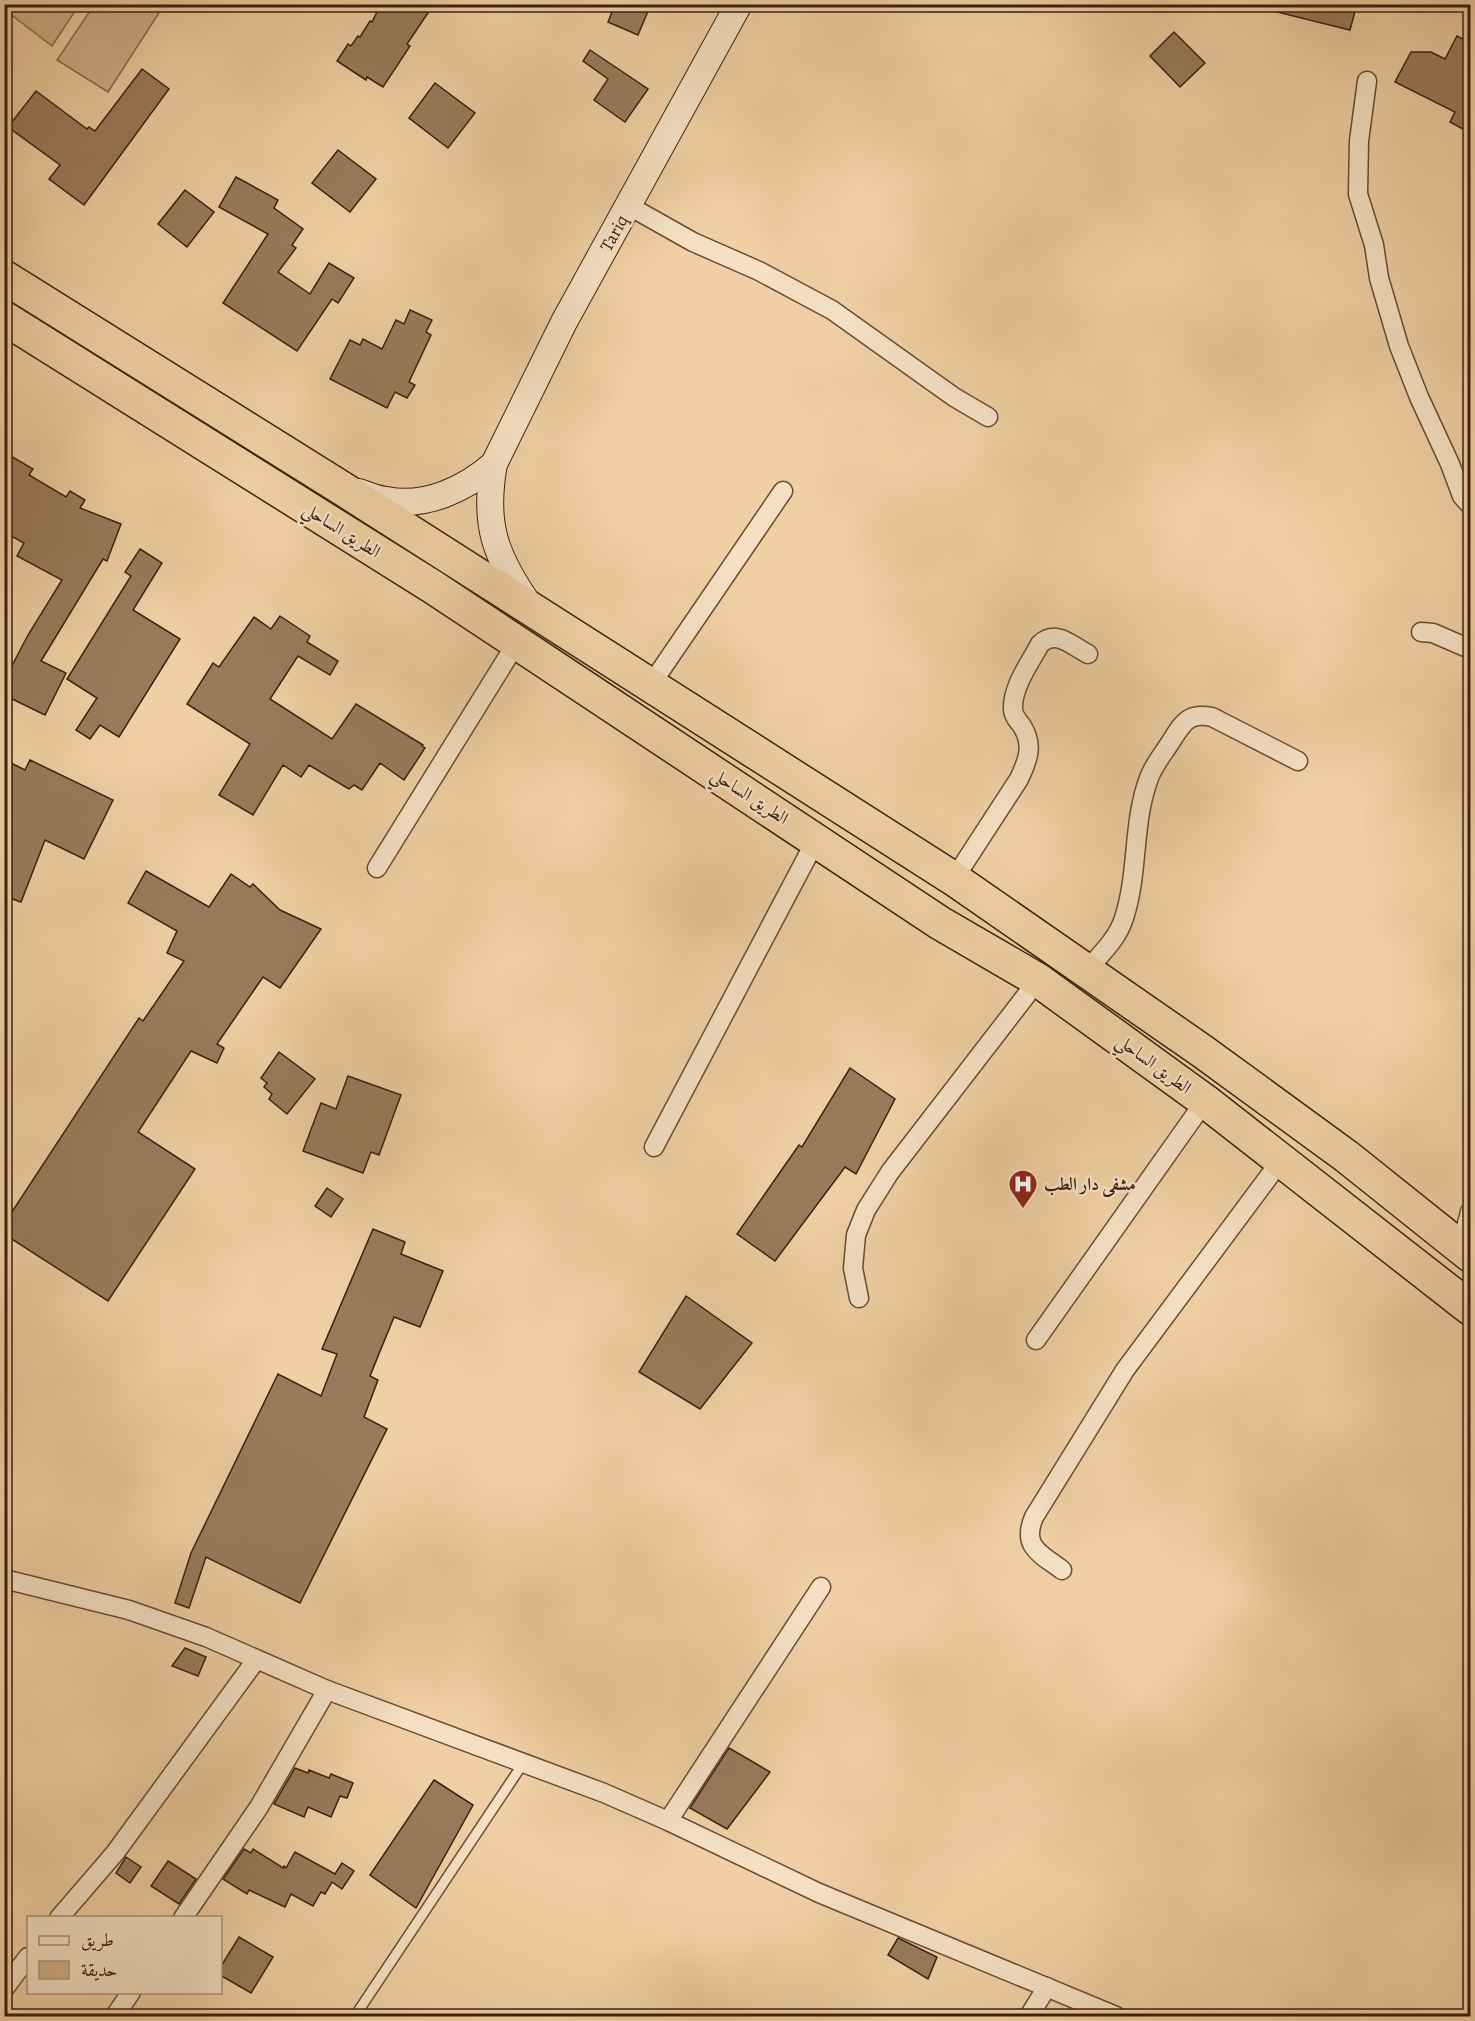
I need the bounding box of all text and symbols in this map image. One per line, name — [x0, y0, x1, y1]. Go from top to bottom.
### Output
street label: Tariq — [594, 210, 634, 256]
street label: الطريق الساحلي — [296, 497, 386, 568]
street label: الطريق الساحلي — [704, 762, 793, 834]
street label: الطريق الساحلي — [1109, 1029, 1197, 1104]
hospital icon: مشفى دار الطب — [1007, 1168, 1039, 1210]
place label: مشفى دار الطب — [1044, 1172, 1136, 1198]
legend — [27, 1916, 222, 1994]
text: طريق — [81, 1928, 114, 1952]
text: حديقة — [81, 1958, 117, 1982]

